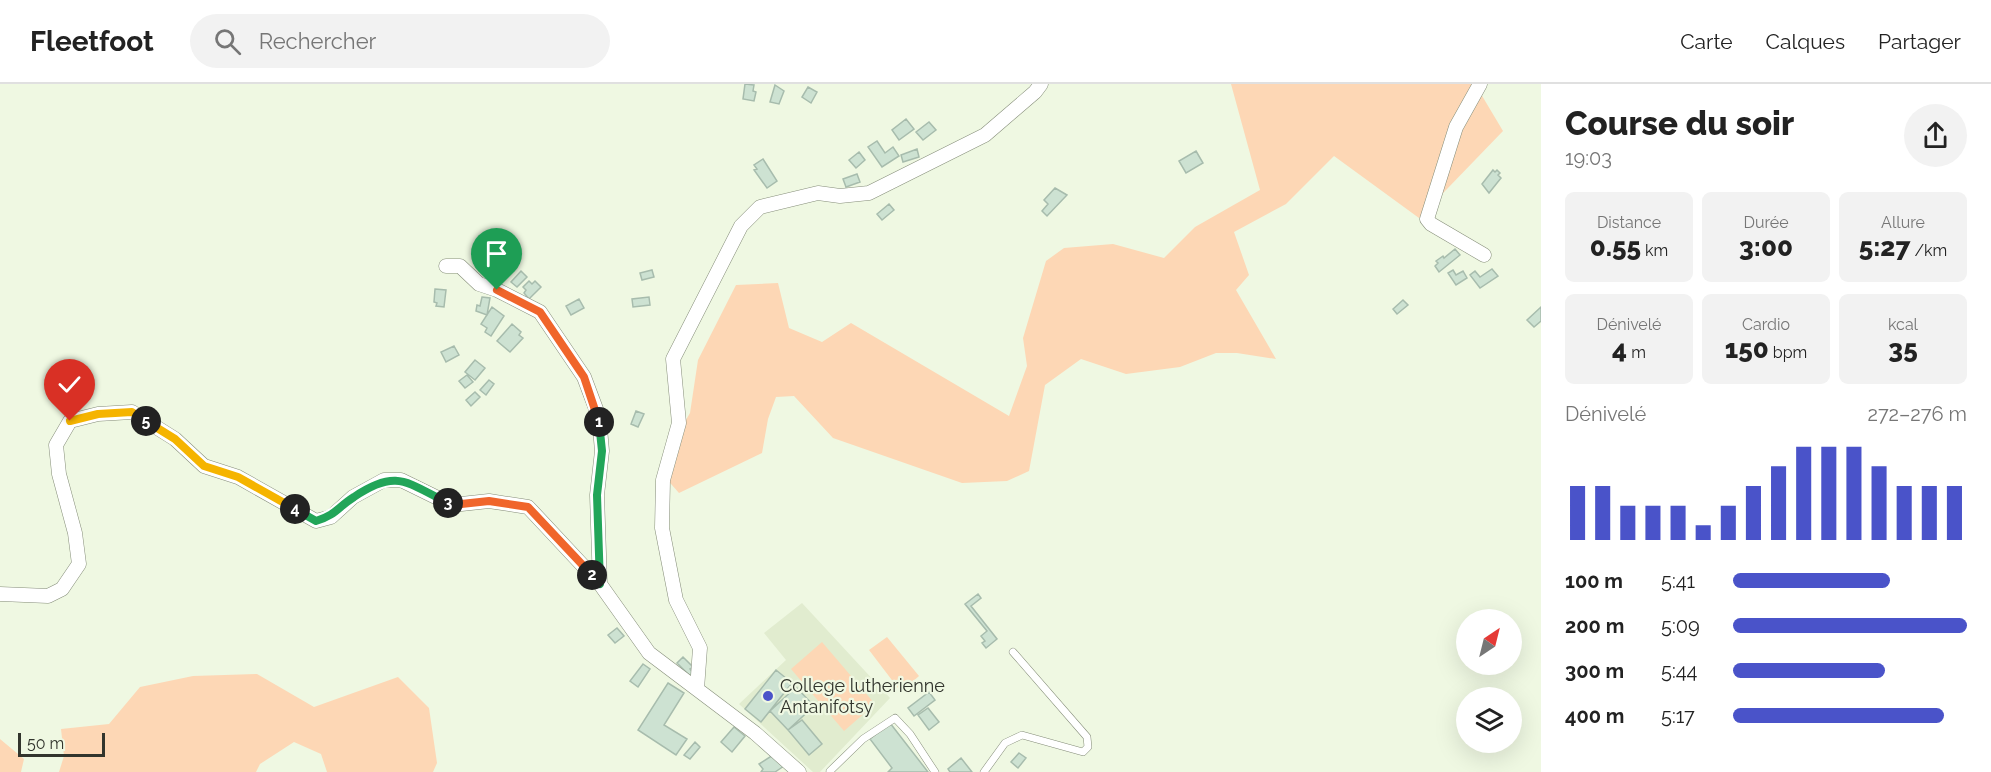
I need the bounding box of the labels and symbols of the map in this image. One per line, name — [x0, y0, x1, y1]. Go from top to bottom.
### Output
pin — [471, 228, 522, 290]
pin — [44, 359, 95, 421]
pin: 5 — [131, 406, 161, 436]
pin: 1 — [584, 407, 614, 437]
pin: 3 — [433, 488, 463, 518]
pin: 4 — [280, 494, 310, 524]
pin: 2 — [577, 560, 607, 590]
north arrow — [1456, 609, 1522, 675]
place label: College lutherienne Antanifotsy — [780, 675, 945, 717]
marker: College lutherienne Antanifotsy — [761, 689, 775, 703]
scale bar — [18, 730, 105, 758]

